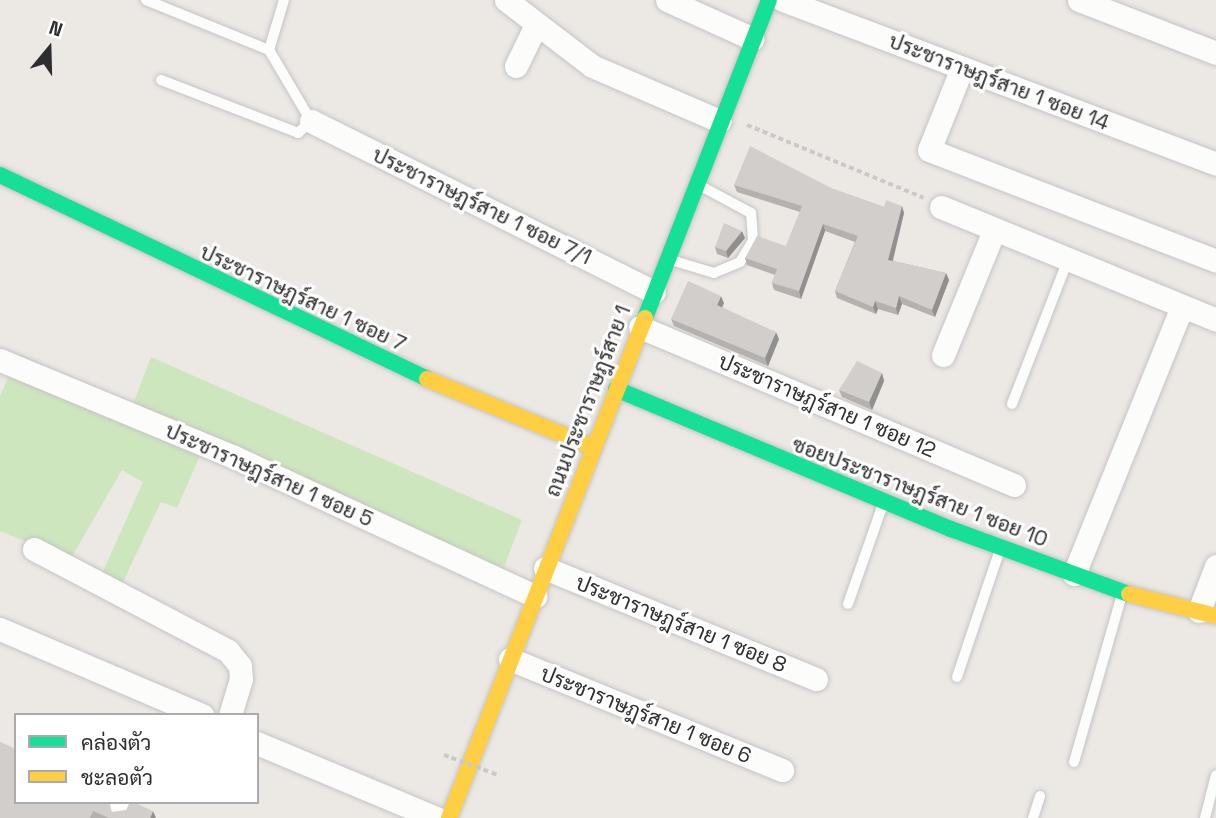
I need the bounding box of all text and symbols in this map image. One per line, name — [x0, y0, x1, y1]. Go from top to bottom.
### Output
north arrow — [14, 14, 84, 84]
text: N — [46, 15, 66, 43]
street label: ประชาราษฎร์สาย 1 ซอย 14 — [885, 28, 1113, 136]
street label: ประชาราษฎร์สาย 1 ซอย 7/1 — [368, 142, 596, 270]
street label: ประชาราษฎร์สาย 1 ซอย 7 — [196, 239, 410, 357]
street label: ถนนประชาราษฎร์สาย 1 — [540, 302, 636, 500]
street label: ประชาราษฎร์สาย 1 ซอย 12 — [715, 349, 939, 463]
street label: ประชาราษฎร์สาย 1 ซอย 5 — [161, 418, 377, 532]
street label: ซอยประชาราษฎร์สาย 1 ซอย 10 — [789, 432, 1051, 552]
street label: ประชาราษฎร์สาย 1 ซอย 8 — [572, 570, 790, 678]
street label: ประชาราษฎร์สาย 1 ซอย 6 — [537, 661, 755, 769]
legend — [14, 713, 259, 804]
text: คล่องตัว — [81, 729, 151, 756]
text: ชะลอตัว — [81, 764, 153, 791]

